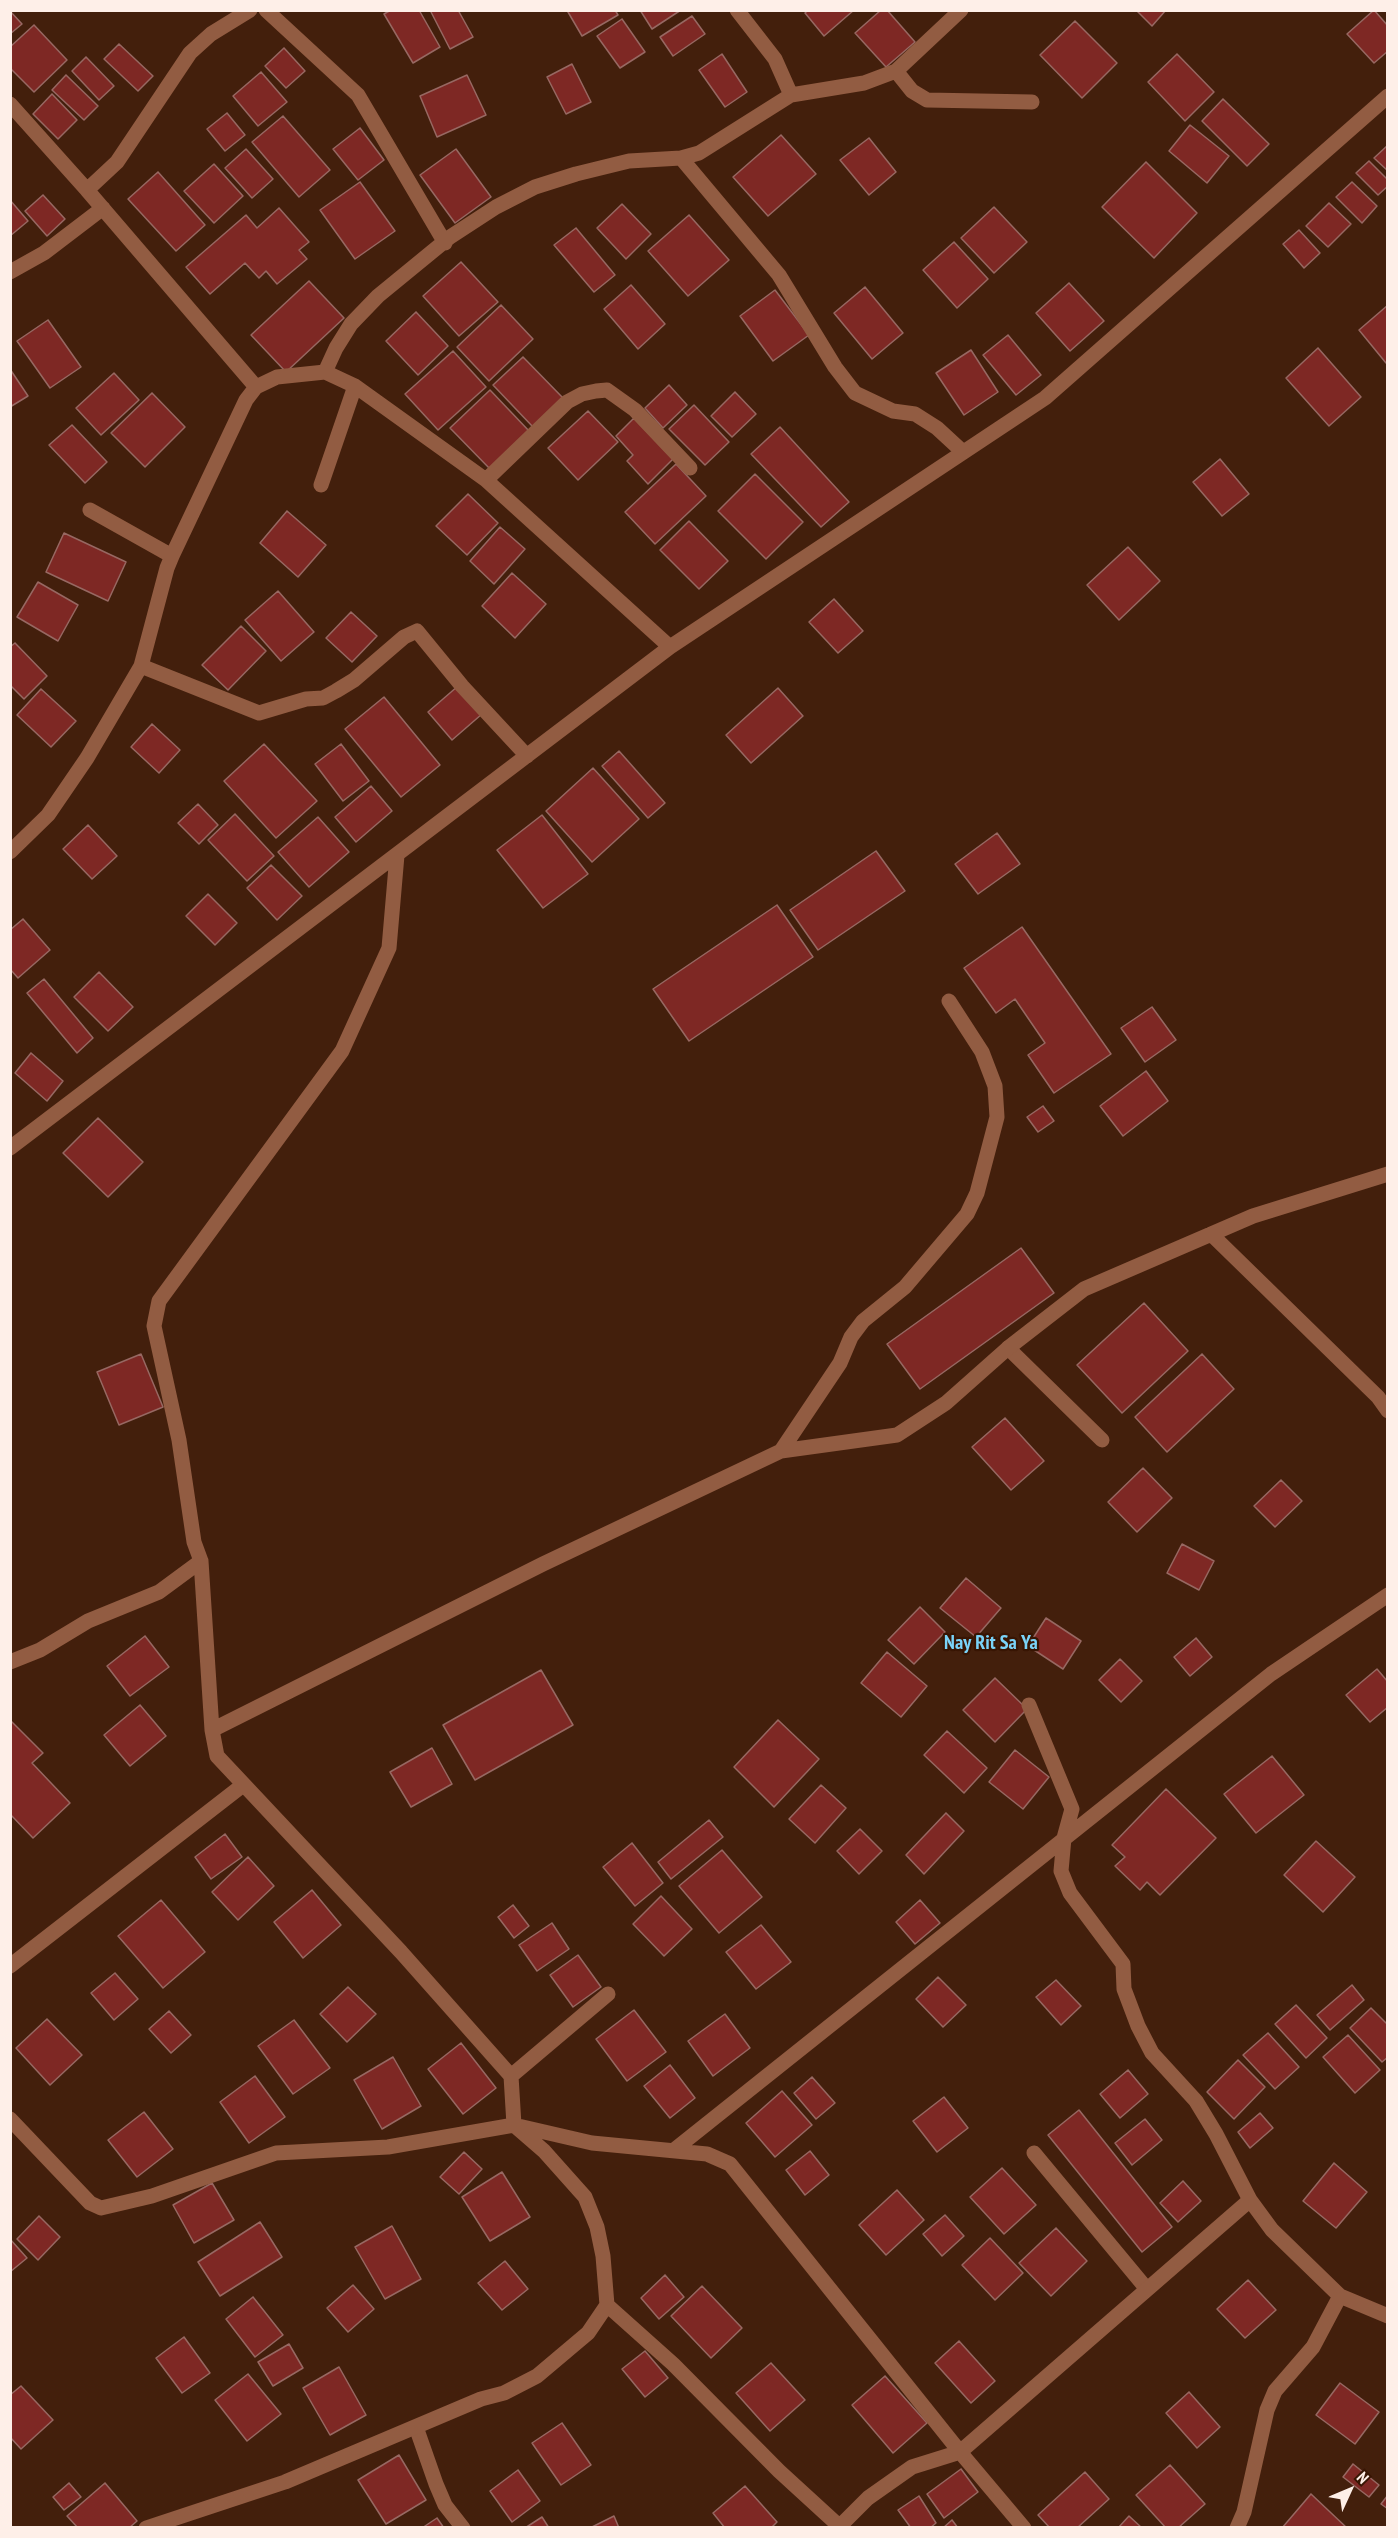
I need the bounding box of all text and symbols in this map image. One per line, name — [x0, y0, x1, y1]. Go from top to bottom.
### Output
district label: Nay Rit Sa Ya — [944, 1631, 1038, 1655]
north arrow — [1320, 2460, 1380, 2520]
text: N — [1353, 2467, 1373, 2488]

